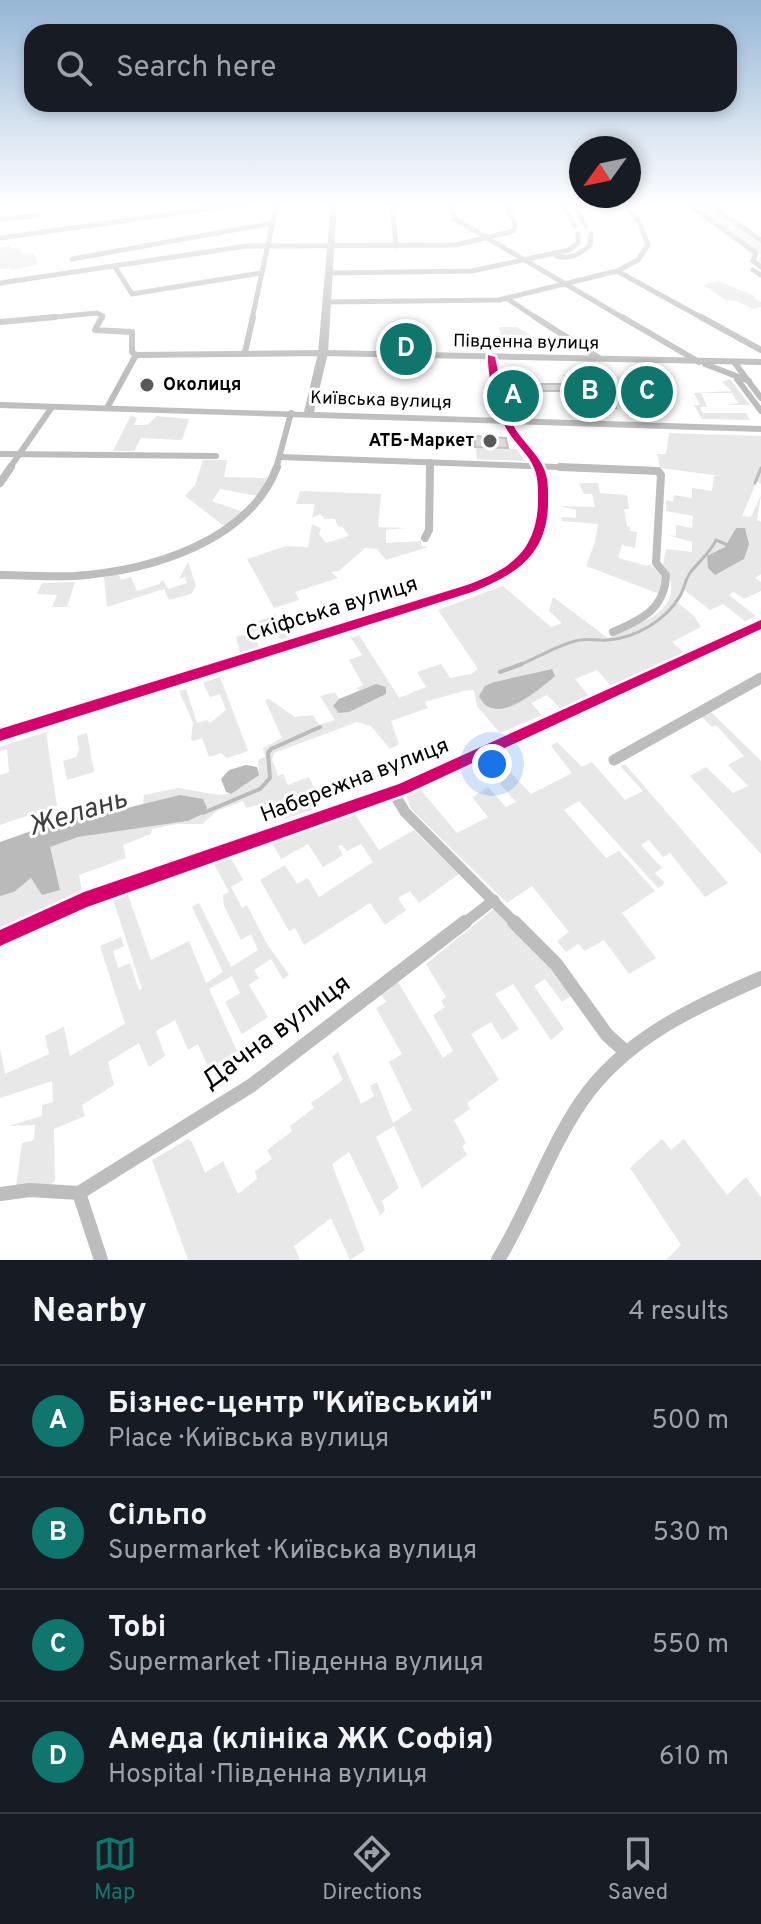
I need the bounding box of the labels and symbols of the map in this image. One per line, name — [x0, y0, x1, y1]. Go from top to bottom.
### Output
north arrow — [569, 136, 641, 208]
pin: D — [380, 319, 432, 379]
street label: Південна вулиця — [453, 330, 599, 356]
pin: B — [564, 362, 616, 422]
pin: C — [621, 362, 673, 422]
pin: A — [487, 366, 539, 426]
place label: Околиця — [163, 374, 241, 397]
marker: Околиця — [138, 376, 156, 394]
street label: Київська вулиця — [310, 387, 452, 415]
place label: АТБ-Маркет — [369, 430, 475, 453]
marker: АТБ-Маркет — [481, 432, 499, 450]
street label: Скіфська вулиця — [243, 571, 421, 649]
street label: Набережна вулиця — [257, 733, 453, 829]
your location — [472, 744, 512, 784]
water label: Желань — [24, 782, 132, 846]
street label: Дачна вулиця — [196, 968, 358, 1098]

